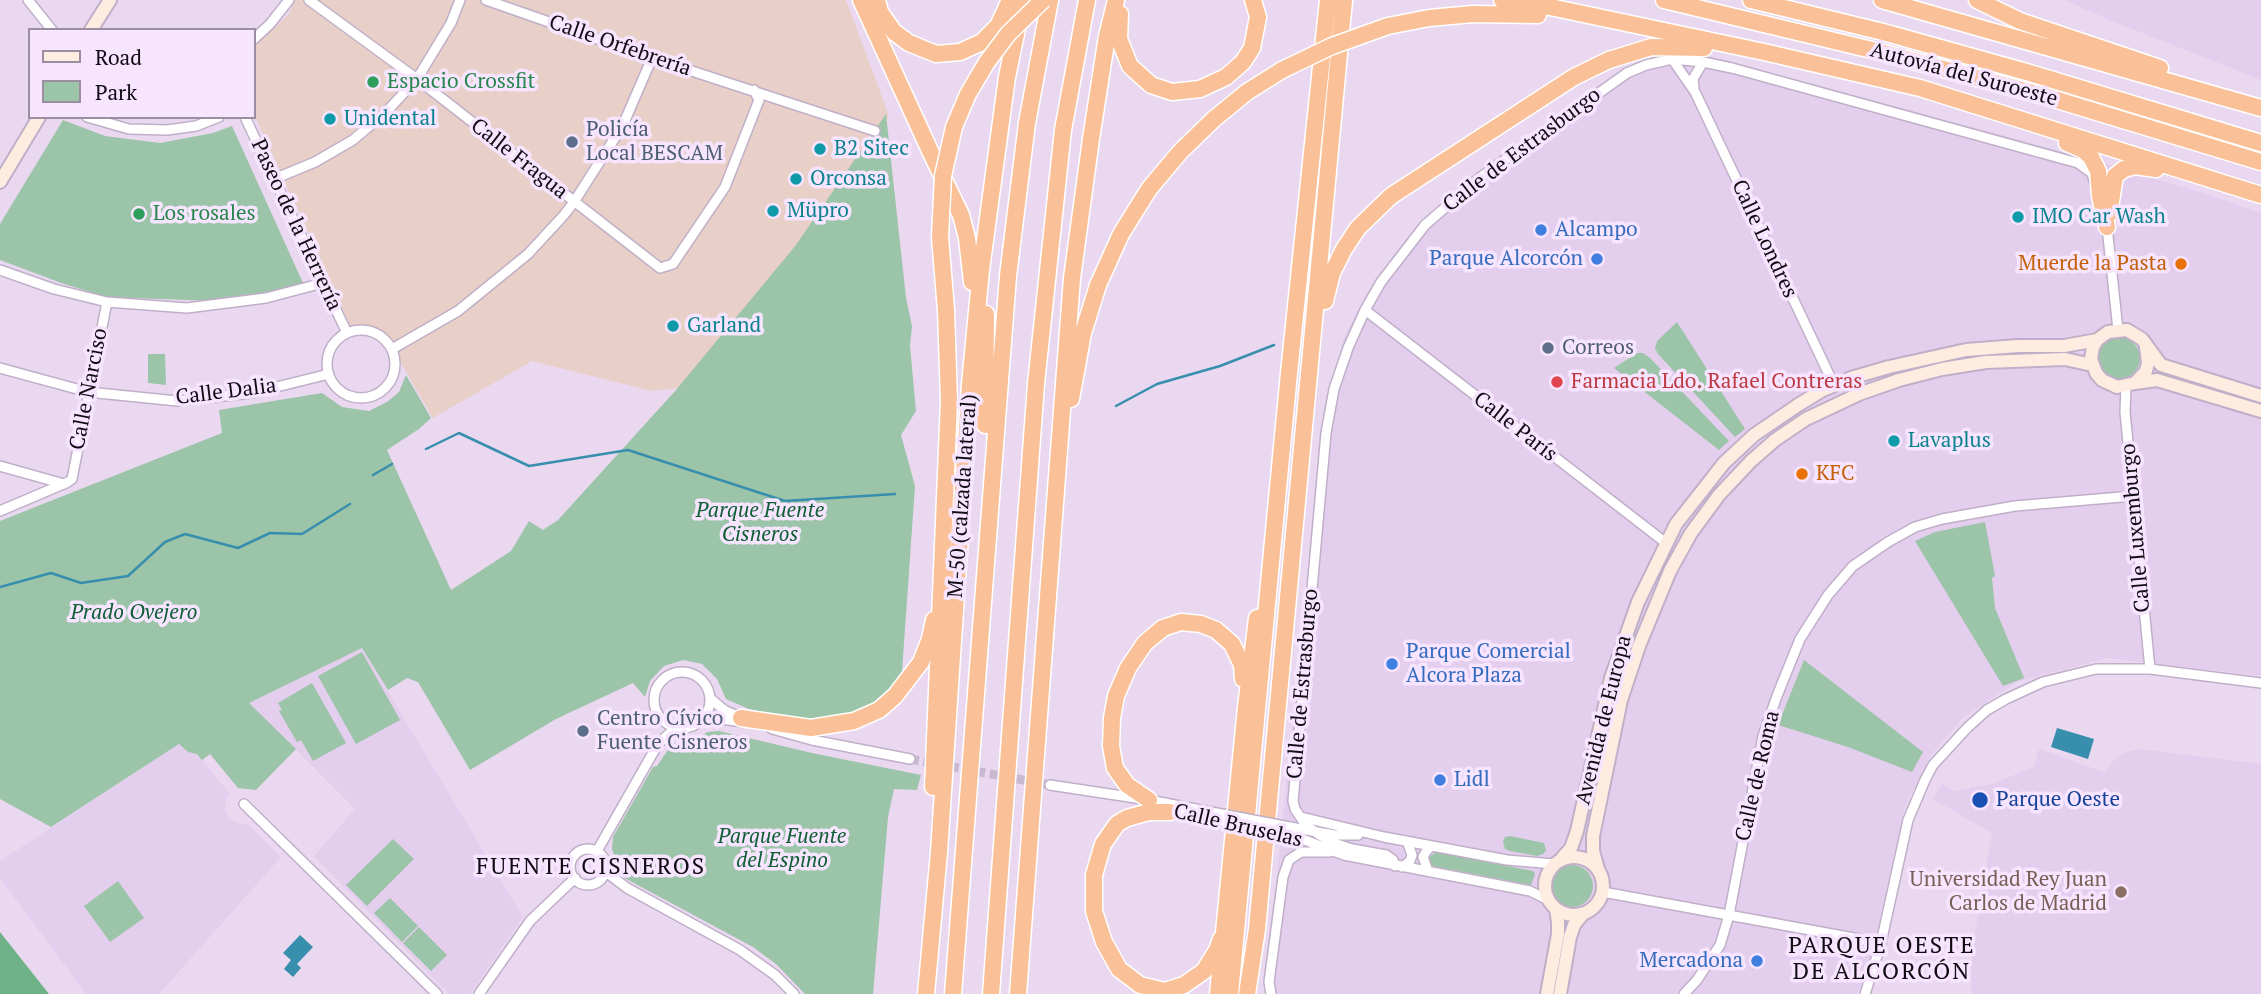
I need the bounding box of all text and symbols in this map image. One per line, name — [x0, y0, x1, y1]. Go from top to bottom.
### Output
street label: Calle Orfebrería — [546, 10, 694, 82]
legend — [28, 28, 256, 119]
street label: Autovía del Suroeste — [1868, 38, 2060, 112]
text: Road — [95, 43, 142, 71]
place label: Espacio Crossfit — [387, 69, 535, 95]
marker: Espacio Crossfit — [365, 74, 381, 90]
text: Park — [95, 78, 137, 106]
street label: Calle de Estrasburgo — [1438, 83, 1606, 217]
place label: Unidental — [344, 106, 436, 132]
marker: Unidental — [322, 111, 338, 127]
street label: Calle Fragua — [465, 113, 573, 205]
place label: Policía Local BESCAM — [586, 117, 723, 167]
marker: Policía Local BESCAM — [564, 134, 580, 150]
street label: Paseo de la Herrería — [245, 135, 347, 315]
place label: B2 Sitec — [834, 136, 909, 162]
marker: B2 Sitec — [812, 141, 828, 157]
place label: Orconsa — [810, 166, 887, 192]
marker: Orconsa — [788, 171, 804, 187]
street label: Calle Londres — [1726, 176, 1802, 302]
place label: Müpro — [787, 198, 849, 224]
place label: Los rosales — [153, 201, 256, 227]
marker: Müpro — [765, 203, 781, 219]
place label: IMO Car Wash — [2032, 204, 2166, 230]
marker: Los rosales — [131, 206, 147, 222]
marker: IMO Car Wash — [2010, 209, 2026, 225]
place label: Alcampo — [1555, 217, 1638, 243]
marker: Alcampo — [1533, 222, 1549, 238]
place label: Parque Alcorcón — [1429, 246, 1583, 272]
marker: Parque Alcorcón — [1589, 251, 1605, 267]
place label: Muerde la Pasta — [2018, 251, 2167, 277]
marker: Muerde la Pasta — [2173, 256, 2189, 272]
place label: Garland — [687, 313, 761, 339]
marker: Garland — [665, 318, 681, 334]
street label: Calle Narciso — [65, 326, 113, 452]
place label: Correos — [1562, 335, 1634, 361]
marker: Correos — [1540, 340, 1556, 356]
place label: Farmacia Ldo. Rafael Contreras — [1571, 369, 1862, 395]
street label: Calle Dalia — [174, 373, 278, 411]
marker: Farmacia Ldo. Rafael Contreras — [1549, 374, 1565, 390]
street label: Calle París — [1468, 387, 1562, 467]
street label: M-50 (calzada lateral) — [943, 393, 983, 599]
place label: Lavaplus — [1908, 428, 1991, 454]
marker: Lavaplus — [1886, 433, 1902, 449]
street label: Calle Luxemburgo — [2116, 442, 2156, 614]
place label: KFC — [1816, 461, 1855, 487]
marker: KFC — [1794, 466, 1810, 482]
park label: Parque Fuente Cisneros — [696, 498, 824, 548]
street label: Calle de Estrasburgo — [1282, 588, 1324, 780]
park label: Prado Ovejero — [70, 600, 198, 626]
street label: Avenida de Europa — [1571, 633, 1637, 807]
place label: Parque Comercial Alcora Plaza — [1406, 639, 1571, 689]
marker: Parque Comercial Alcora Plaza — [1384, 656, 1400, 672]
place label: Centro Cívico Fuente Cisneros — [597, 706, 748, 756]
street label: Calle de Roma — [1731, 708, 1785, 844]
marker: Centro Cívico Fuente Cisneros — [575, 723, 591, 739]
place label: Lidl — [1454, 767, 1490, 793]
marker: Lidl — [1432, 772, 1448, 788]
place label: Parque Oeste — [1996, 787, 2120, 813]
marker: Parque Oeste — [1970, 790, 1990, 810]
street label: Calle Bruselas — [1171, 799, 1305, 853]
park label: Parque Fuente del Espino — [718, 824, 846, 874]
district label: FUENTE CISNEROS — [478, 853, 704, 881]
place label: Universidad Rey Juan Carlos de Madrid — [1910, 867, 2107, 917]
marker: Universidad Rey Juan Carlos de Madrid — [2113, 884, 2129, 900]
district label: PARQUE OESTE DE ALCORCÓN — [1790, 932, 1974, 986]
place label: Mercadona — [1639, 948, 1743, 974]
marker: Mercadona — [1749, 953, 1765, 969]

